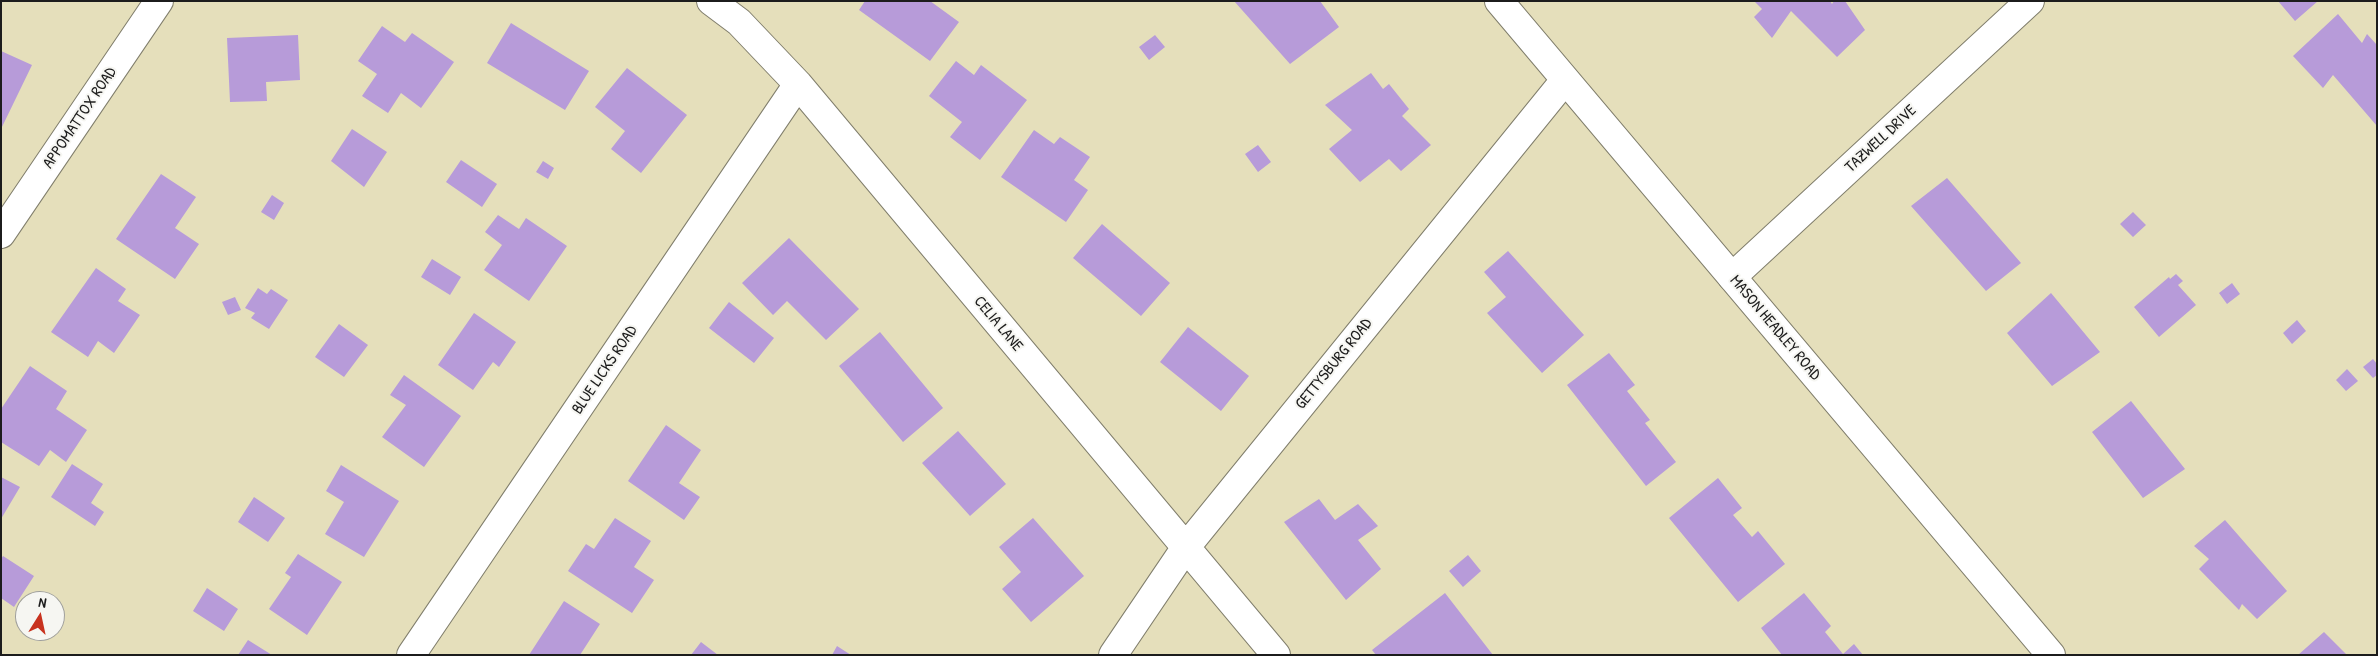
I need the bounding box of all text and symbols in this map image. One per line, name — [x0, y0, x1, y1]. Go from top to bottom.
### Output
street label: APPOMATTOX ROAD — [39, 64, 121, 172]
street label: TAZWELL DRIVE — [1841, 101, 1921, 177]
street label: MASON HEADLEY ROAD — [1726, 272, 1824, 384]
street label: CELIA LANE — [969, 292, 1027, 356]
street label: GETTYSBURG ROAD — [1292, 315, 1376, 413]
street label: BLUE LICKS ROAD — [568, 322, 642, 418]
north arrow — [15, 591, 65, 641]
text: N — [37, 592, 48, 612]

